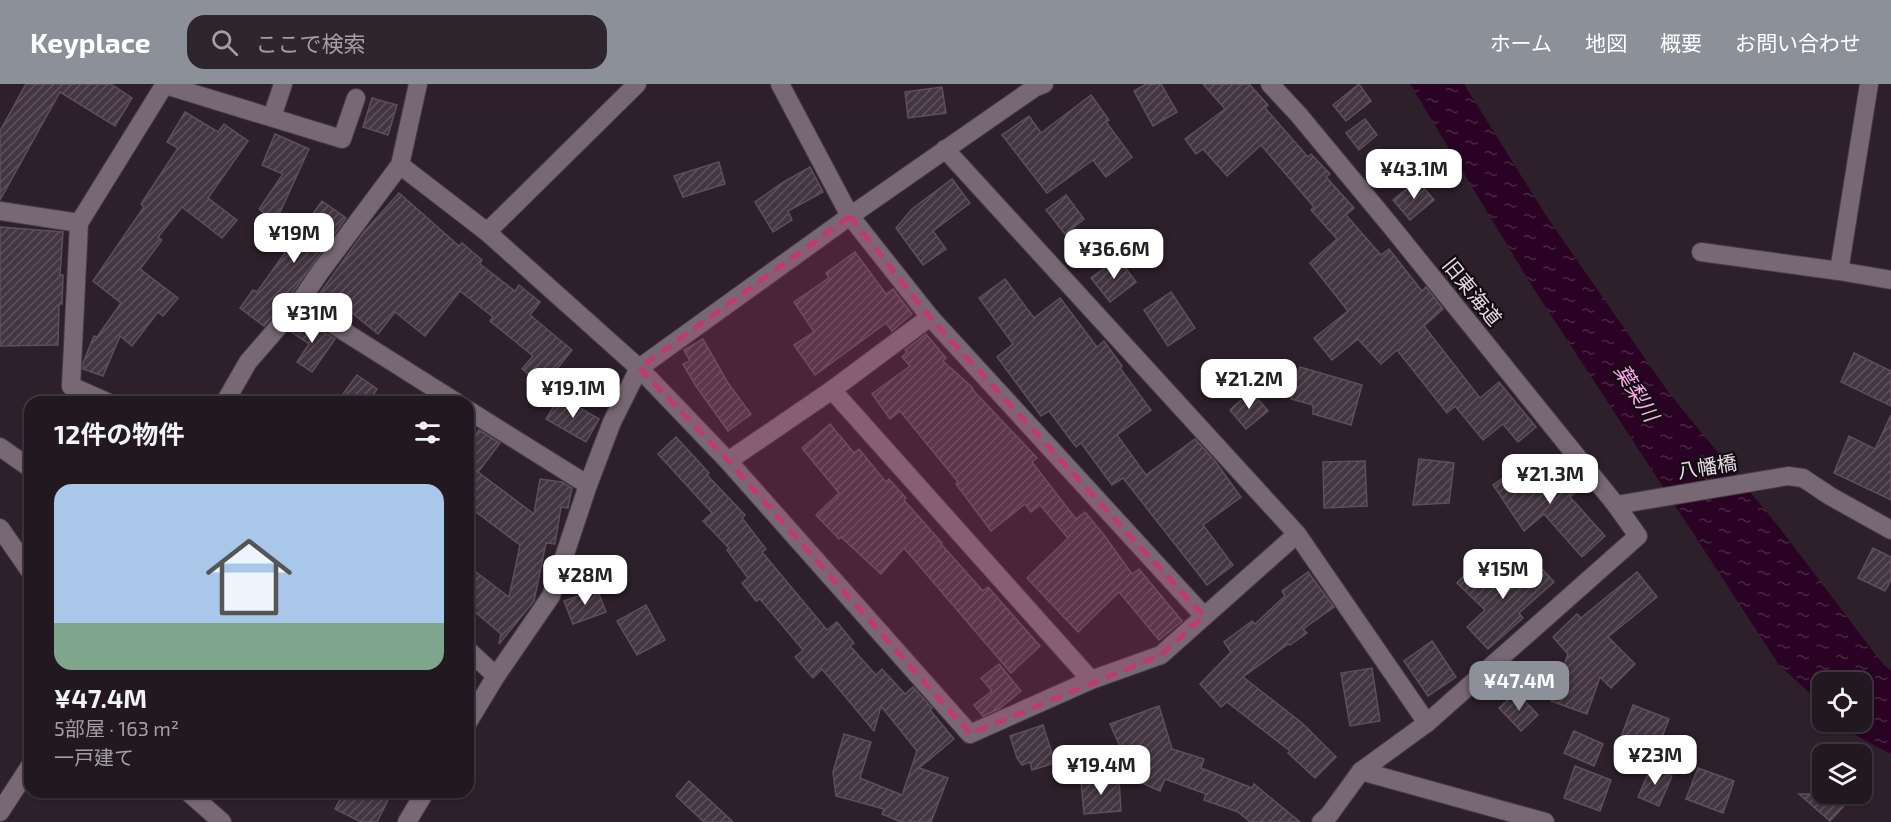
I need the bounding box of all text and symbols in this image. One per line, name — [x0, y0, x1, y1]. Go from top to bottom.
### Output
search box — [187, 15, 607, 69]
text: Keyplace — [30, 25, 151, 59]
icon: search — [208, 26, 241, 59]
text: ここで検索 — [256, 30, 366, 56]
text: ホーム — [1490, 30, 1552, 55]
text: 地図 — [1585, 30, 1627, 55]
text: 概要 — [1660, 30, 1702, 55]
text: お問い合わせ — [1735, 30, 1861, 55]
pin: ¥43.1M — [1365, 149, 1463, 200]
text: ¥43.1M — [1380, 156, 1448, 180]
pin: ¥19M — [258, 213, 330, 264]
text: ¥19M — [268, 220, 320, 244]
pin: ¥36.6M — [1065, 229, 1163, 280]
text: ¥36.6M — [1078, 236, 1150, 260]
street label: 旧東海道 — [1438, 253, 1507, 330]
pin: ¥31M — [276, 293, 348, 344]
text: ¥31M — [286, 300, 338, 324]
pin: ¥21.2M — [1200, 359, 1298, 410]
water label: 葉梨川 — [1610, 359, 1666, 427]
text: ¥21.2M — [1215, 366, 1283, 390]
pin: ¥19.1M — [524, 368, 622, 419]
text: ¥19.1M — [541, 375, 605, 399]
icon: filters — [411, 416, 444, 449]
text: 12件の物件 — [54, 418, 184, 449]
street label: 八幡橋 — [1675, 449, 1738, 483]
pin: ¥21.3M — [1501, 454, 1599, 505]
text: ¥21.3M — [1516, 461, 1584, 485]
icon: home — [195, 523, 303, 631]
pin: ¥15M — [1467, 549, 1539, 600]
pin: ¥28M — [549, 555, 621, 606]
text: ¥15M — [1477, 556, 1529, 580]
text: ¥28M — [557, 562, 613, 586]
pin: ¥47.4M — [1470, 661, 1568, 712]
text: ¥47.4M — [1483, 668, 1555, 692]
map controls — [1812, 672, 1872, 804]
button: locate — [1812, 672, 1872, 732]
text: ¥47.4M — [54, 682, 147, 713]
text: 5部屋 · 163 m² — [54, 716, 179, 740]
pin: ¥23M — [1619, 735, 1691, 786]
text: ¥23M — [1628, 742, 1682, 766]
button: layers — [1812, 744, 1872, 804]
text: 一戸建て — [54, 745, 134, 769]
pin: ¥19.4M — [1052, 745, 1150, 796]
text: ¥19.4M — [1066, 752, 1136, 776]

